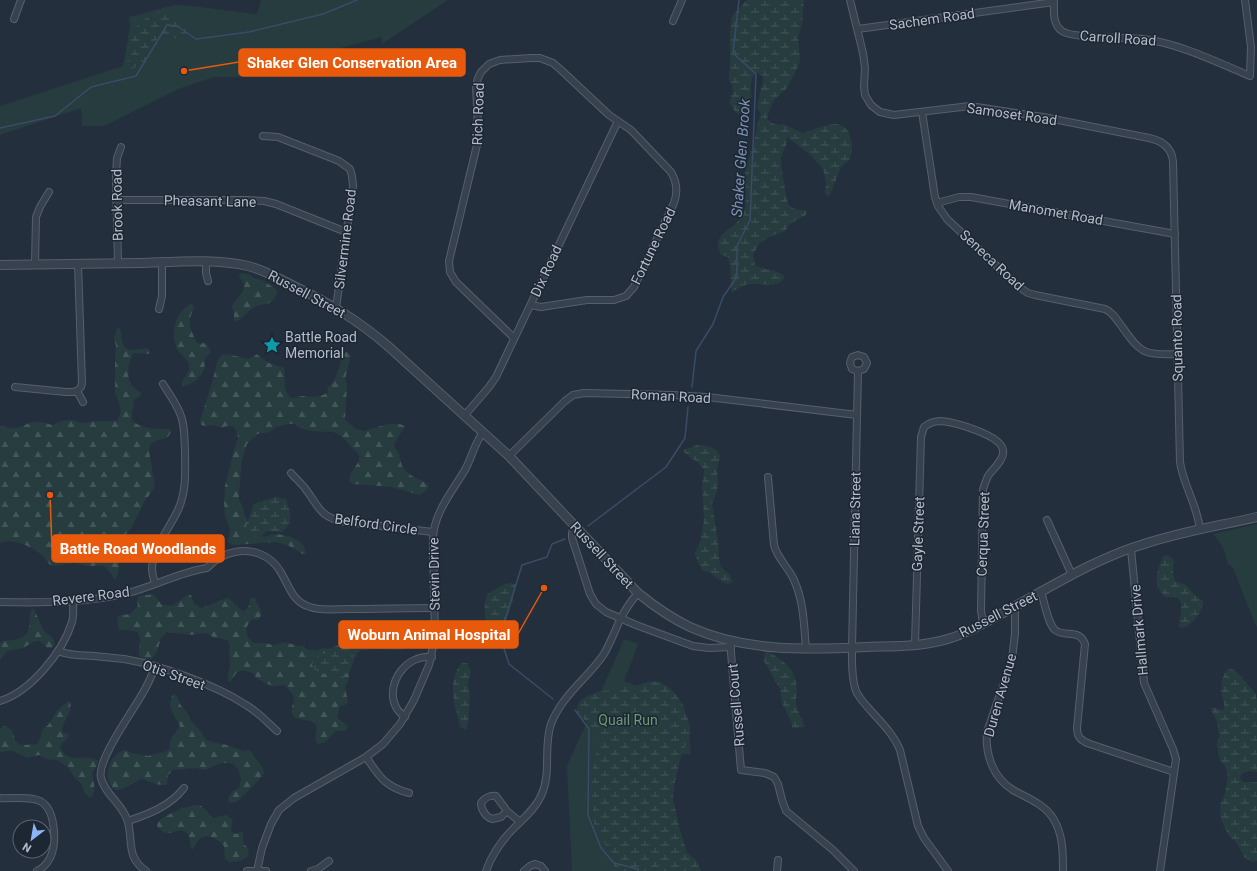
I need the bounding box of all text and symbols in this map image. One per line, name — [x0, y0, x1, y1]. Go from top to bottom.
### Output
street label: Sachem Road — [888, 5, 976, 33]
street label: Carroll Road — [1079, 27, 1157, 49]
callout: Shaker Glen Conservation Area — [239, 49, 465, 76]
text: Shaker Glen Conservation Area — [247, 54, 457, 72]
street label: Rich Road — [469, 82, 487, 146]
water label: Shaker Glen Brook — [728, 97, 754, 218]
street label: Samoset Road — [966, 100, 1058, 128]
street label: Brook Road — [108, 169, 126, 241]
street label: Silvermine Road — [331, 188, 359, 290]
street label: Pheasant Lane — [164, 192, 256, 210]
street label: Manomet Road — [1008, 196, 1104, 228]
street label: Fortune Road — [627, 205, 679, 287]
street label: Seneca Road — [957, 226, 1027, 294]
street label: Dix Road — [527, 243, 565, 299]
street label: Russell Street — [266, 267, 349, 321]
street label: Squanto Road — [1168, 294, 1186, 382]
place label: Battle Road Memorial — [285, 329, 357, 361]
place icon: Battle Road Memorial — [262, 335, 282, 355]
street label: Roman Road — [631, 386, 711, 406]
street label: Liana Street — [846, 471, 864, 546]
street label: Cerqua Street — [974, 491, 992, 577]
street label: Gayle Street — [909, 496, 927, 572]
street label: Belford Circle — [333, 510, 419, 538]
street label: Russell Street — [567, 518, 637, 592]
callout: Battle Road Woodlands — [52, 535, 224, 562]
street label: Stevin Drive — [425, 537, 443, 611]
text: Battle Road Woodlands — [60, 540, 217, 558]
street label: Revere Road — [51, 583, 131, 609]
street label: Hallmark Drive — [1127, 584, 1151, 676]
street label: Russell Street — [956, 587, 1040, 641]
callout: Woburn Animal Hospital — [339, 621, 518, 648]
text: Woburn Animal Hospital — [347, 626, 511, 644]
street label: Duren Avenue — [980, 651, 1020, 739]
street label: Otis Street — [141, 657, 208, 693]
street label: Russell Court — [724, 663, 748, 747]
park label: Quail Run — [598, 712, 658, 728]
north arrow — [12, 819, 52, 859]
text: N — [20, 839, 34, 855]

